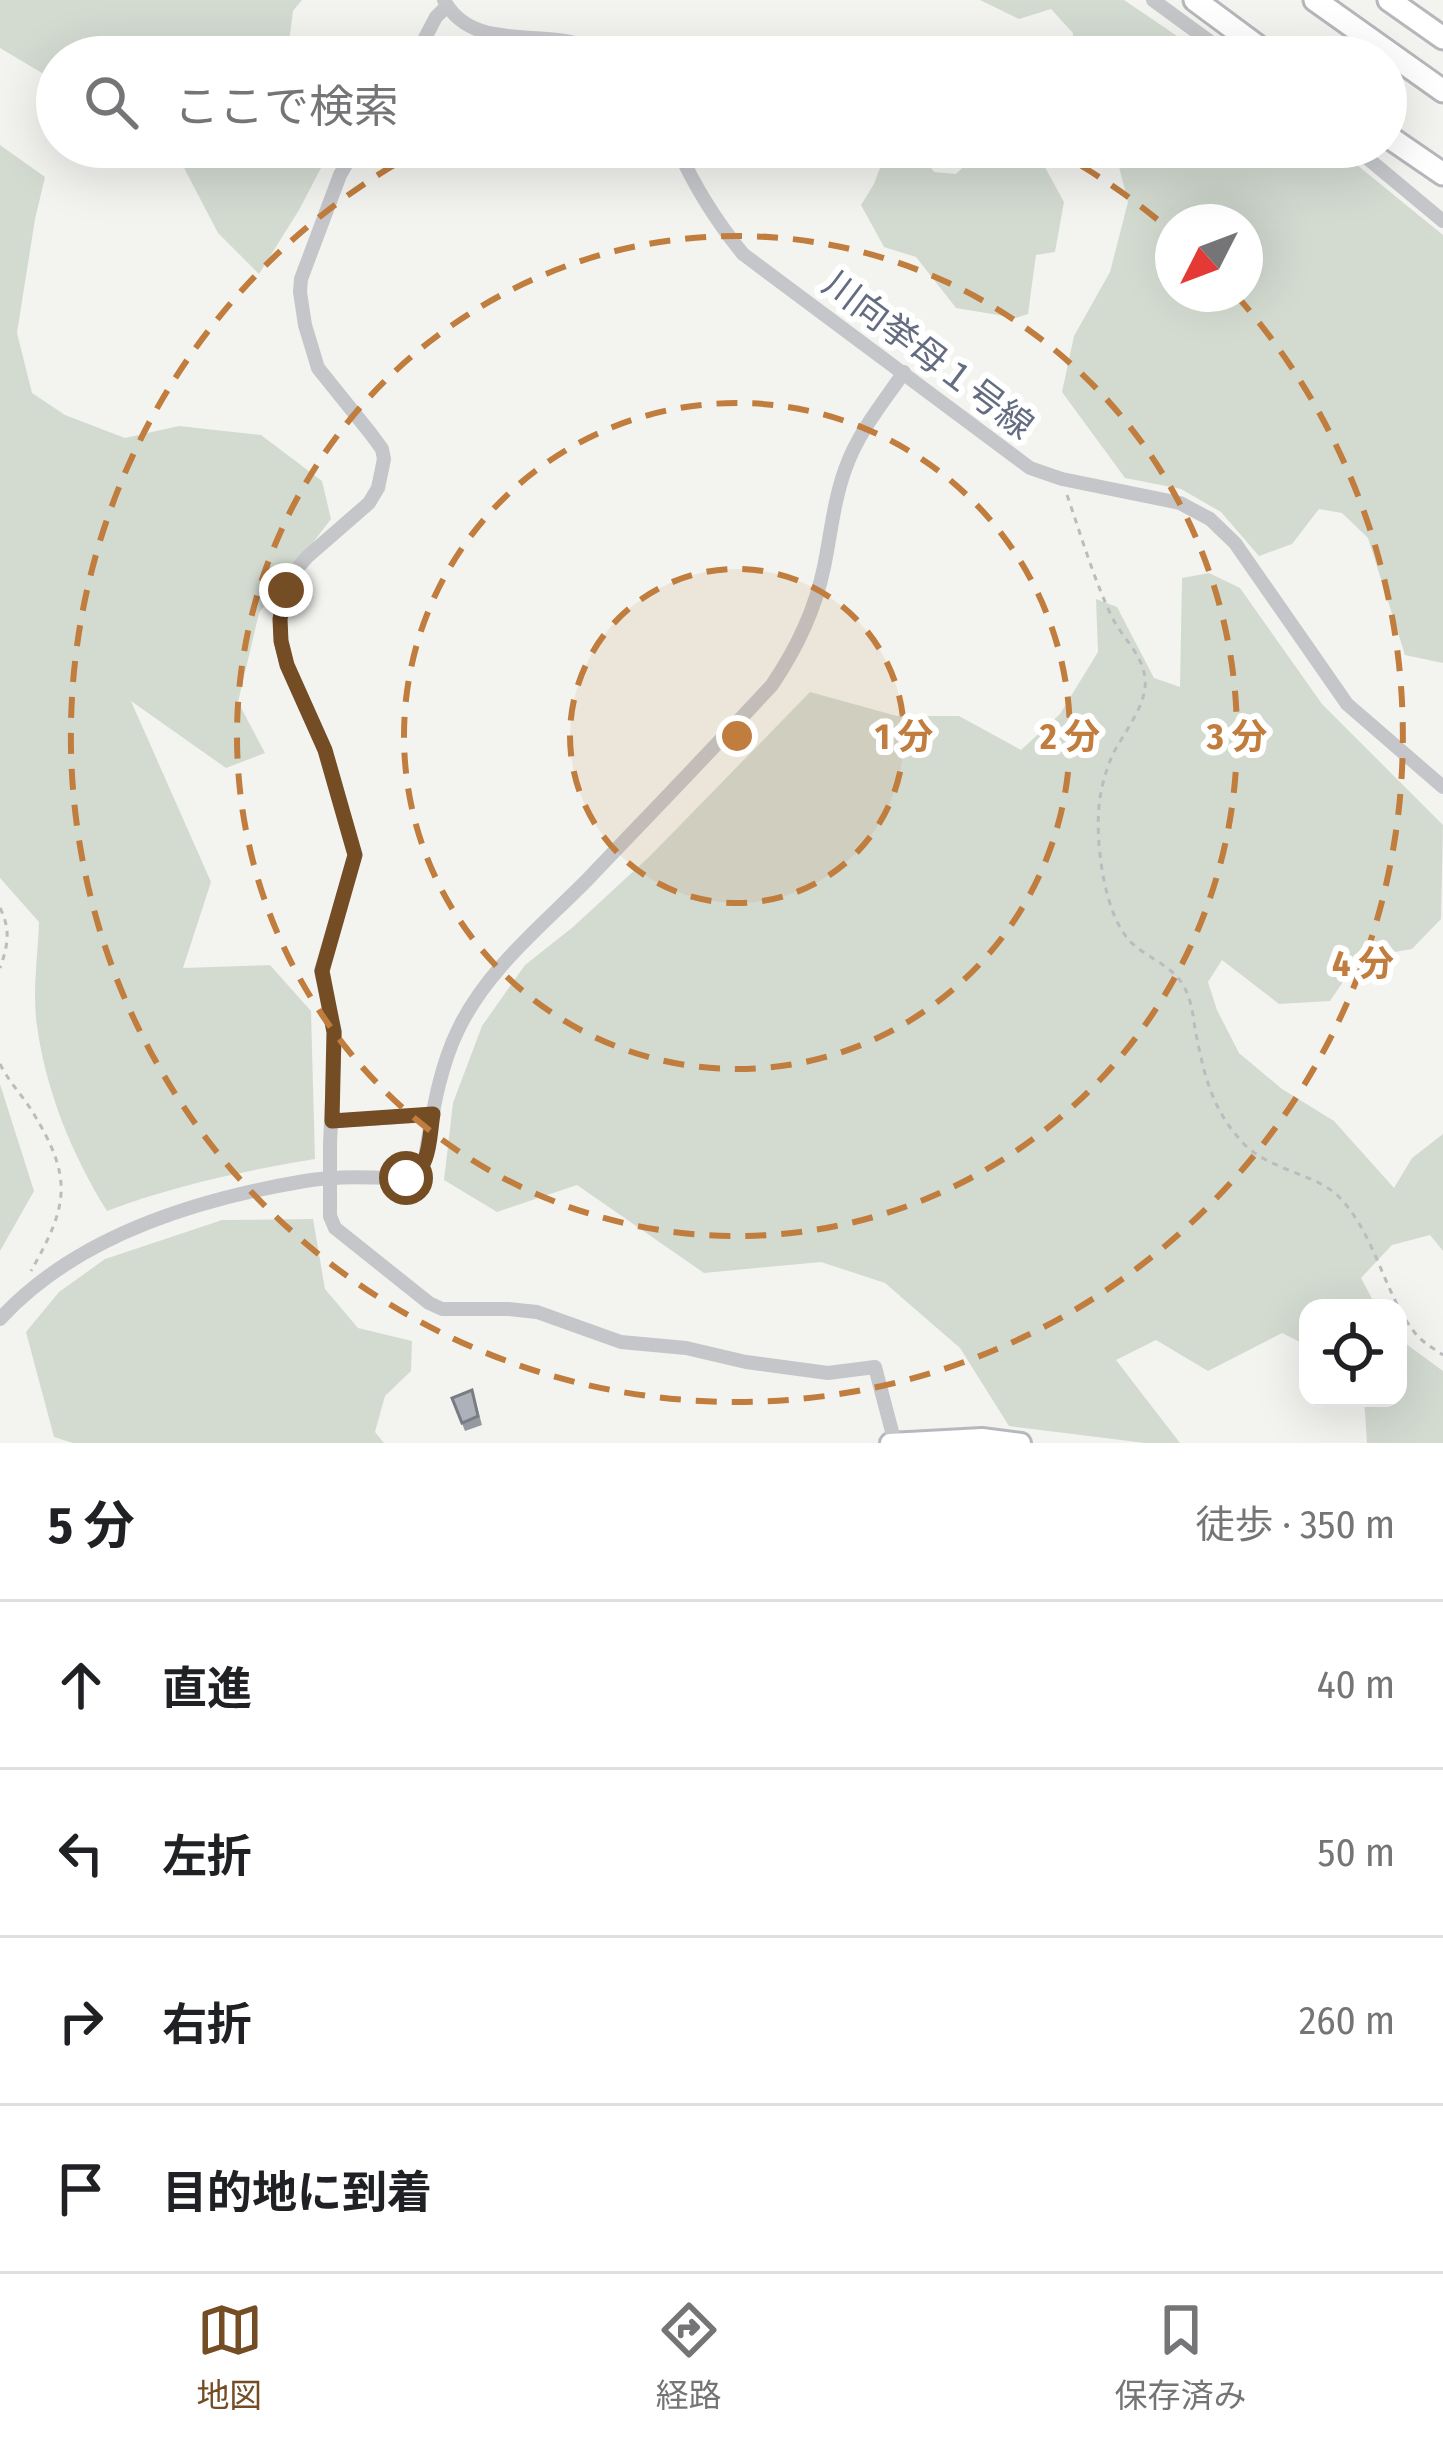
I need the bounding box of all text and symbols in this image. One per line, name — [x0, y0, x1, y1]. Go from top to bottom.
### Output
search box — [36, 36, 1407, 168]
icon: search — [78, 69, 144, 135]
text: ここで検索 — [174, 80, 399, 134]
north arrow — [1155, 204, 1263, 312]
street label: 川向挙母１号線 — [814, 262, 1042, 448]
route end — [259, 563, 313, 617]
centre of rings — [716, 715, 758, 757]
text: 1 分 — [875, 715, 933, 759]
text: 2 分 — [1039, 715, 1100, 759]
text: 3 分 — [1206, 715, 1267, 759]
text: 4 分 — [1332, 942, 1394, 986]
route start — [379, 1151, 433, 1205]
map controls — [1299, 1299, 1407, 1407]
button: locate — [1299, 1299, 1407, 1407]
text: 5 分 — [48, 1495, 135, 1557]
text: 徒歩 · 350 m — [1195, 1502, 1395, 1548]
icon: ahead — [48, 1652, 114, 1718]
text: 直進 — [162, 1662, 252, 1716]
text: 40 m — [1317, 1662, 1395, 1708]
icon: left — [48, 1820, 114, 1886]
text: 左折 — [162, 1830, 252, 1884]
text: 50 m — [1318, 1830, 1395, 1876]
icon: right — [48, 1988, 114, 2054]
text: 右折 — [162, 1998, 252, 2052]
text: 260 m — [1299, 1998, 1395, 2044]
icon: arrive — [48, 2156, 114, 2222]
text: 目的地に到着 — [162, 2166, 432, 2220]
tab: 地図 — [197, 2297, 263, 2417]
tab: 経路 — [656, 2297, 722, 2417]
tab: 保存済み — [1115, 2297, 1247, 2417]

